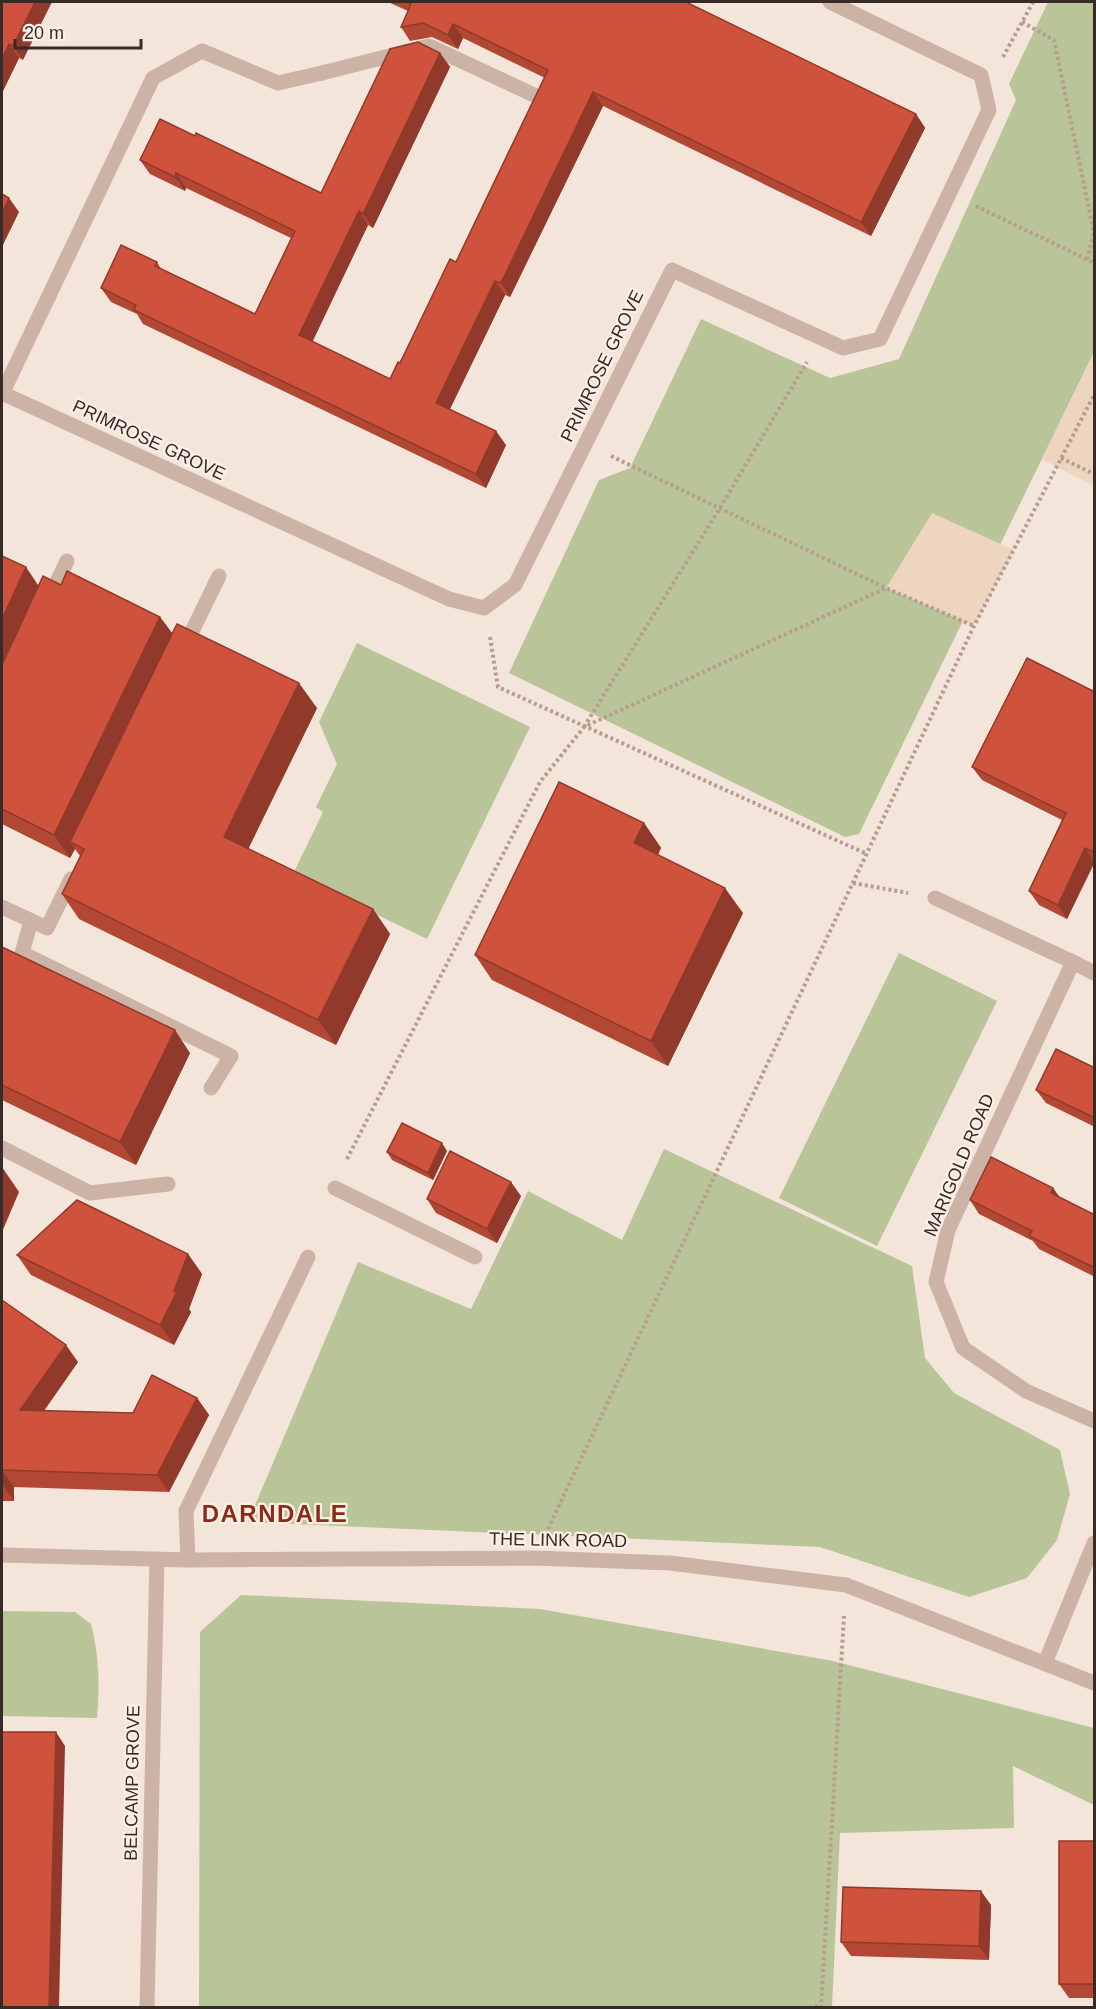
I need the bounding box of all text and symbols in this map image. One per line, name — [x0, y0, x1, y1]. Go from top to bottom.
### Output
scale bar — [15, 12, 141, 50]
text: 20 m — [24, 23, 64, 43]
street label: PRIMROSE GROVE — [557, 287, 647, 445]
street label: PRIMROSE GROVE — [70, 396, 228, 484]
street label: MARIGOLD ROAD — [920, 1091, 998, 1239]
district label: DARNDALE — [202, 1500, 348, 1527]
street label: THE LINK ROAD — [489, 1529, 627, 1551]
street label: BELCAMP GROVE — [121, 1705, 143, 1861]

